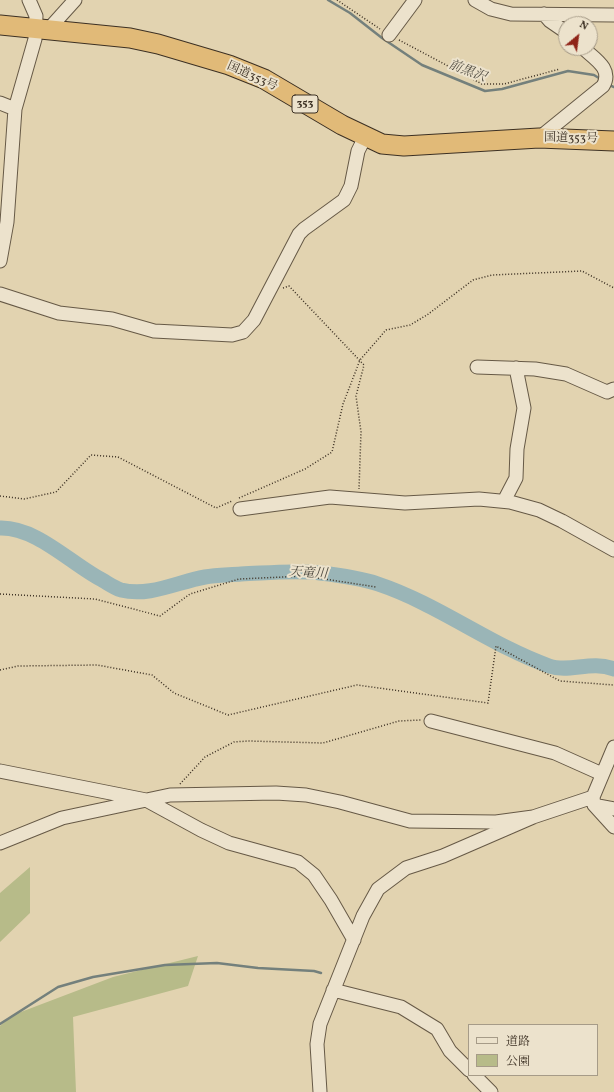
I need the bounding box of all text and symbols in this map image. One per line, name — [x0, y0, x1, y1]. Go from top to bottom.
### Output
north arrow — [558, 16, 598, 56]
text: N — [576, 17, 591, 34]
water label: 前黒沢 — [446, 58, 488, 86]
street label: 国道353号 — [224, 59, 280, 95]
road number: 353 — [292, 95, 318, 113]
street label: 国道353号 — [544, 131, 598, 147]
water label: 天竜川 — [288, 565, 328, 583]
legend — [468, 1024, 598, 1076]
text: 道路 — [506, 1034, 530, 1050]
text: 公園 — [506, 1054, 530, 1070]

